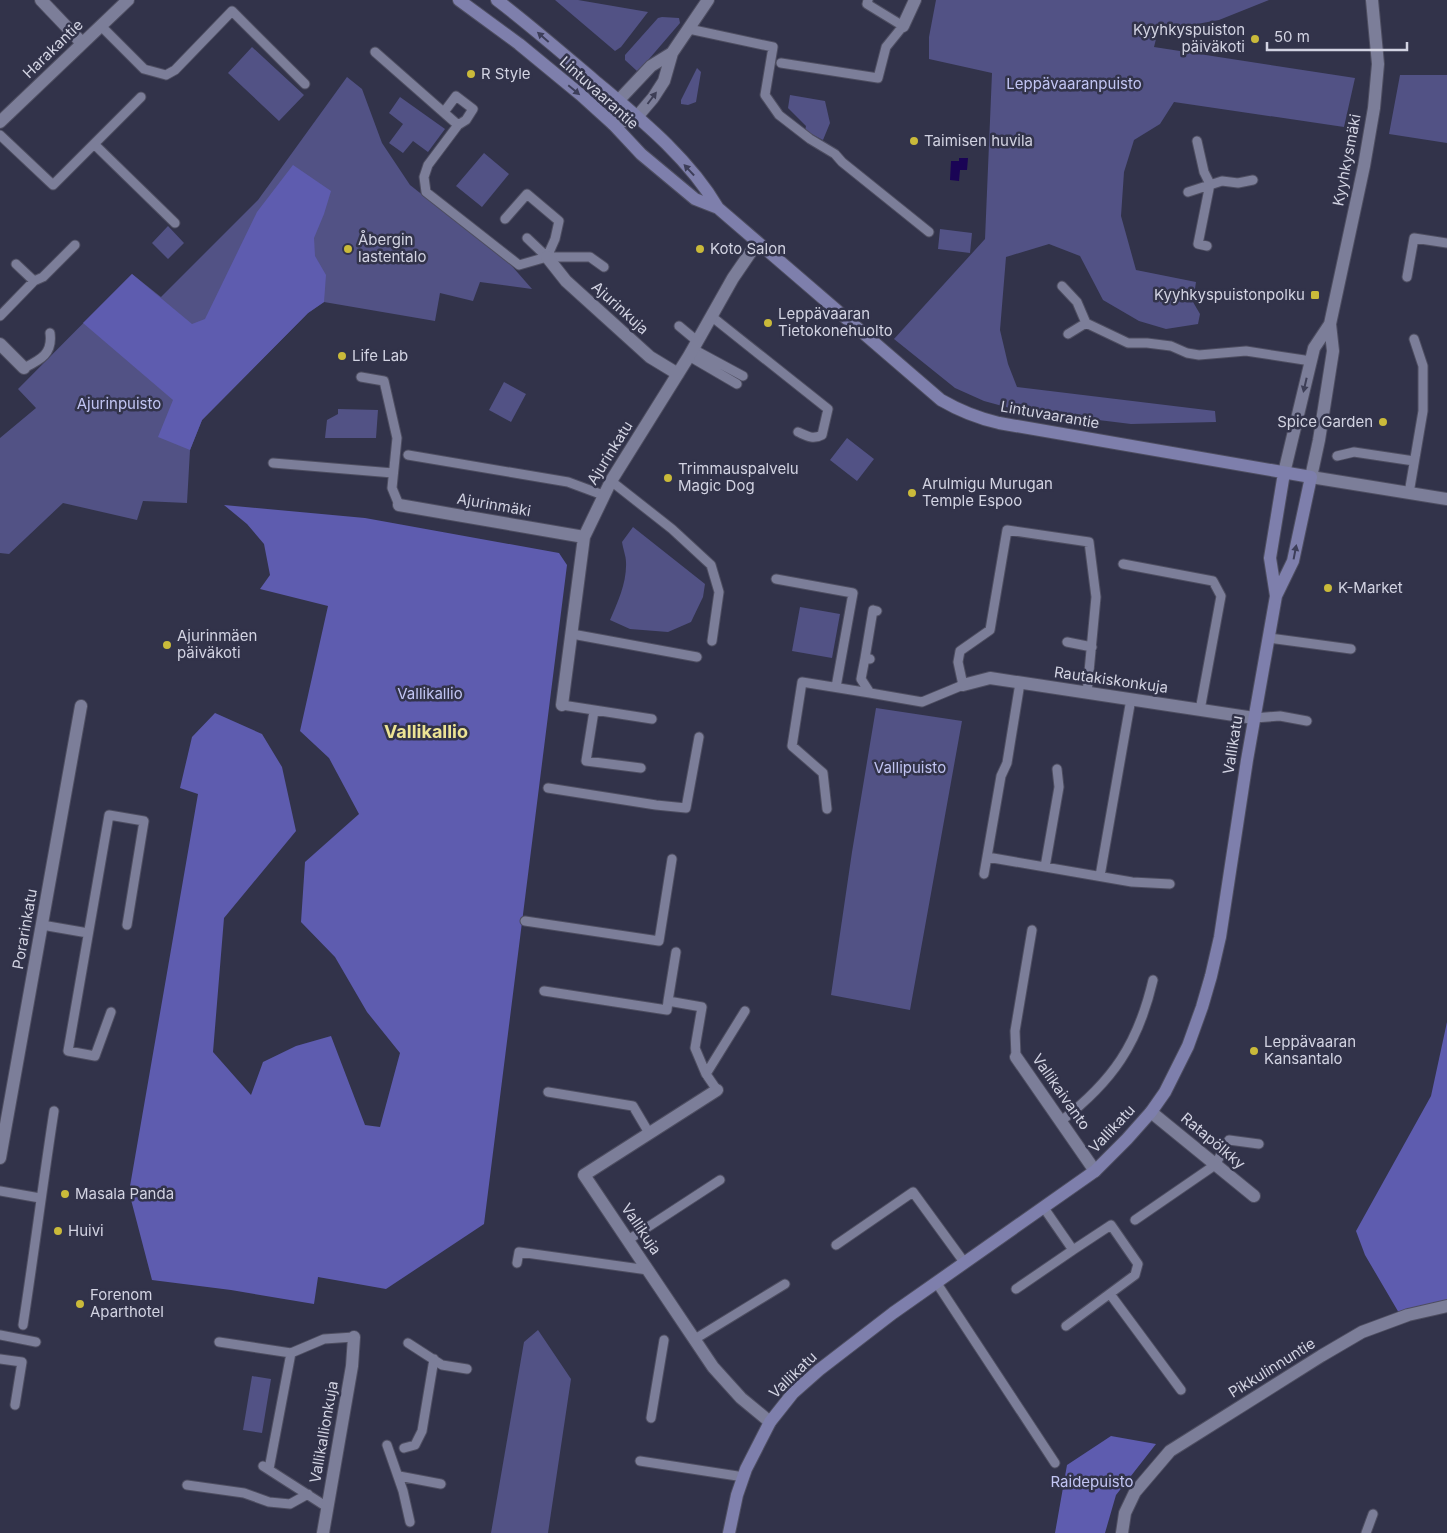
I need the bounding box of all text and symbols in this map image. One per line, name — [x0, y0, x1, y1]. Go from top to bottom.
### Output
street label: Harakantie — [19, 15, 87, 82]
place label: Kyyhkyspuiston päiväkoti — [1133, 20, 1245, 56]
scale bar — [1267, 20, 1407, 52]
text: 50 m — [1274, 27, 1310, 46]
one-way arrow — [537, 31, 550, 42]
marker: Kyyhkyspuiston päiväkoti — [1249, 33, 1261, 45]
street label: Lintuvaarantie — [556, 52, 643, 133]
place label: R Style — [481, 64, 531, 83]
marker: R Style — [465, 68, 477, 80]
park label: Leppävaaranpuisto — [1006, 74, 1142, 93]
one-way arrow — [568, 85, 581, 96]
one-way arrow — [647, 92, 657, 105]
street label: Kyyhkysmäki — [1328, 112, 1365, 208]
place label: Taimisen huvila — [924, 131, 1033, 150]
marker: Taimisen huvila — [908, 135, 920, 147]
one-way arrow — [683, 164, 695, 176]
place label: Åbergin lastentalo — [358, 230, 426, 266]
place label: Koto Salon — [710, 239, 786, 258]
marker: Åbergin lastentalo — [342, 243, 354, 255]
marker: Koto Salon — [694, 243, 706, 255]
street label: Ajurinkuja — [588, 277, 653, 338]
place label: Kyyhkyspuistonpolku — [1154, 285, 1305, 304]
marker: Kyyhkyspuistonpolku — [1309, 289, 1321, 301]
place label: Leppävaaran Tietokonehuolto — [778, 304, 893, 340]
marker: Leppävaaran Tietokonehuolto — [762, 317, 774, 329]
place label: Life Lab — [352, 346, 408, 365]
marker: Life Lab — [336, 350, 348, 362]
one-way arrow — [1301, 377, 1309, 392]
park label: Ajurinpuisto — [77, 394, 161, 413]
street label: Lintuvaarantie — [999, 396, 1101, 433]
place label: Spice Garden — [1277, 412, 1373, 431]
marker: Spice Garden — [1377, 416, 1389, 428]
street label: Ajurinkatu — [583, 417, 637, 488]
place label: Trimmauspalvelu Magic Dog — [678, 459, 799, 495]
marker: Trimmauspalvelu Magic Dog — [662, 472, 674, 484]
place label: Arulmigu Murugan Temple Espoo — [922, 474, 1053, 510]
marker: Arulmigu Murugan Temple Espoo — [906, 487, 918, 499]
street label: Ajurinmäki — [456, 489, 532, 520]
one-way arrow — [1291, 544, 1299, 559]
place label: K-Market — [1338, 578, 1403, 597]
marker: K-Market — [1322, 582, 1334, 594]
place label: Ajurinmäen päiväkoti — [177, 626, 257, 662]
marker: Ajurinmäen päiväkoti — [161, 639, 173, 651]
street label: Rautakiskonkuja — [1053, 662, 1169, 697]
park label: Vallikallio — [397, 684, 463, 703]
street label: Vallikatu — [1218, 714, 1247, 776]
district label: Vallikallio — [384, 721, 468, 742]
park label: Vallipuisto — [874, 758, 946, 777]
street label: Porarinkatu — [8, 887, 41, 971]
place label: Leppävaaran Kansantalo — [1264, 1032, 1356, 1068]
marker: Leppävaaran Kansantalo — [1248, 1045, 1260, 1057]
street label: Vallikaivanto — [1028, 1050, 1095, 1133]
street label: Vallikatu — [1084, 1100, 1139, 1157]
street label: Ratapölkky — [1177, 1108, 1250, 1173]
place label: Masala Panda — [75, 1184, 174, 1203]
marker: Masala Panda — [59, 1188, 71, 1200]
street label: Vallikuja — [617, 1199, 666, 1258]
place label: Huivi — [68, 1221, 104, 1240]
marker: Huivi — [52, 1225, 64, 1237]
place label: Forenom Aparthotel — [90, 1285, 164, 1321]
marker: Forenom Aparthotel — [74, 1298, 86, 1310]
street label: Pikkulinnuntie — [1225, 1333, 1319, 1402]
street label: Vallikatu — [765, 1347, 821, 1402]
street label: Vallikallionkuja — [305, 1379, 342, 1485]
park label: Raidepuisto — [1051, 1472, 1133, 1491]

